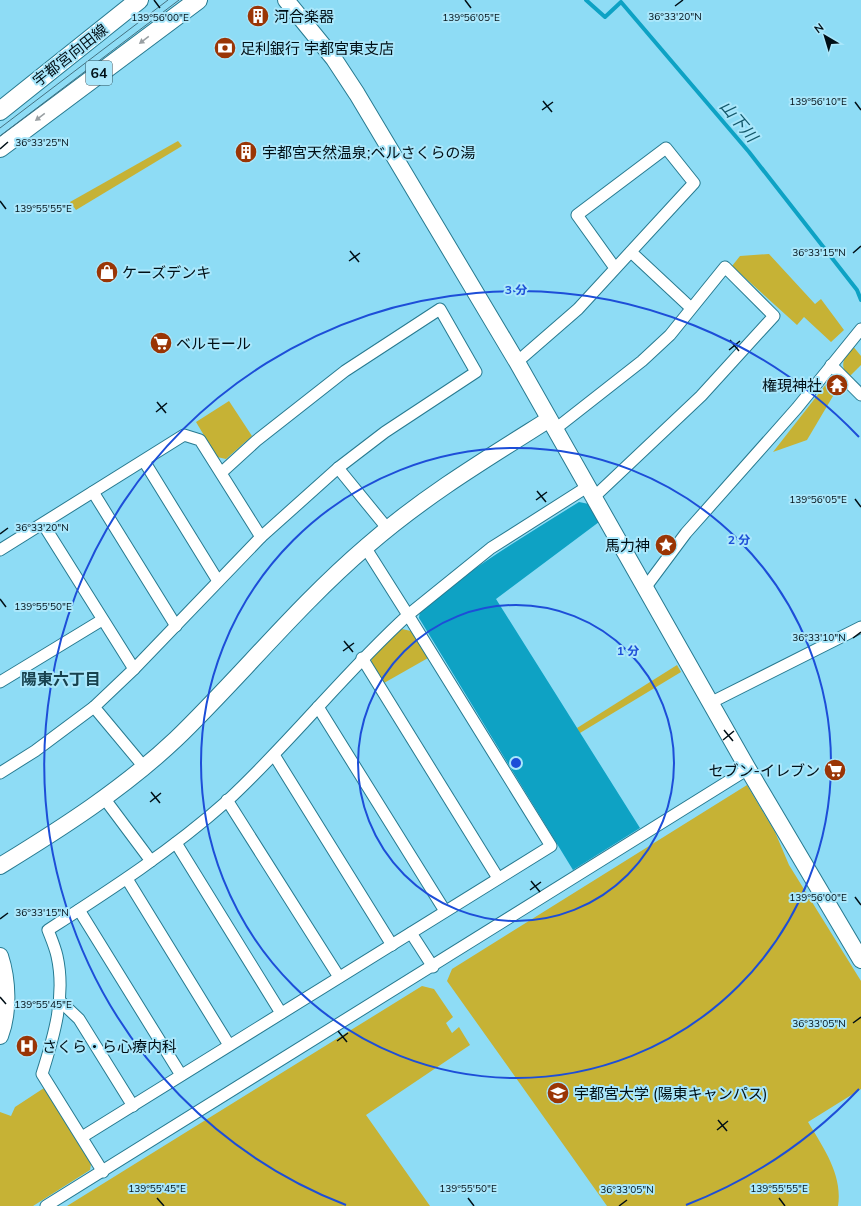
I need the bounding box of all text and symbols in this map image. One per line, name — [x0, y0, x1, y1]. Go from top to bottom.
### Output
building icon: 河合楽器 — [245, 3, 271, 29]
place label: 河合楽器 — [274, 7, 334, 26]
text: 36°33'20"N — [648, 10, 702, 23]
text: 139°56'00"E — [131, 11, 189, 24]
text: 139°56'05"E — [442, 11, 500, 24]
north arrow — [805, 16, 845, 56]
street label: 宇都宮向田線 — [29, 20, 111, 90]
text: N — [811, 20, 826, 36]
one-way arrow — [139, 35, 150, 44]
bank icon: 足利銀行 宇都宮東支店 — [212, 35, 238, 61]
place label: 足利銀行 宇都宮東支店 — [240, 39, 394, 58]
road number: 64 — [86, 61, 112, 85]
text: 139°56'10"E — [789, 95, 847, 108]
water label: 山下川 — [716, 96, 763, 147]
one-way arrow — [35, 113, 46, 122]
text: 36°33'25"N — [15, 136, 69, 149]
building icon: 宇都宮天然温泉;ベルさくらの湯 — [233, 139, 259, 165]
place label: 宇都宮天然温泉;ベルさくらの湯 — [262, 143, 475, 162]
text: 139°55'55"E — [14, 202, 72, 215]
text: 36°33'15"N — [792, 246, 846, 259]
shop icon: ケーズデンキ — [94, 259, 120, 285]
place label: ケーズデンキ — [122, 263, 211, 282]
text: 3 分 — [505, 282, 527, 297]
supermarket icon: ベルモール — [148, 330, 174, 356]
place label: ベルモール — [176, 334, 251, 353]
temple icon: 権現神社 — [824, 372, 850, 398]
place label: 権現神社 — [762, 376, 822, 395]
text: 139°56'05"E — [789, 493, 847, 506]
text: 36°33'20"N — [15, 521, 69, 534]
place icon: 馬力神 — [653, 532, 679, 558]
text: 2 分 — [728, 532, 750, 547]
place label: 馬力神 — [605, 536, 650, 555]
text: 139°55'50"E — [14, 600, 72, 613]
text: 36°33'10"N — [792, 631, 846, 644]
text: 1 分 — [617, 643, 639, 658]
district label: 陽東六丁目 — [21, 669, 101, 689]
centre of rings — [509, 756, 523, 770]
supermarket icon: セブン-イレブン — [822, 757, 848, 783]
place label: セブン-イレブン — [709, 761, 820, 780]
text: 139°56'00"E — [789, 891, 847, 904]
text: 36°33'15"N — [15, 906, 69, 919]
text: 139°55'45"E — [14, 998, 72, 1011]
text: 36°33'05"N — [792, 1017, 846, 1030]
hospital icon: さくら・ら心療内科 — [14, 1033, 40, 1059]
place label: さくら・ら心療内科 — [42, 1037, 177, 1056]
school or university icon: 宇都宮大学 (陽東キャンパス) — [545, 1080, 571, 1106]
place label: 宇都宮大学 (陽東キャンパス) — [574, 1084, 767, 1103]
text: 139°55'45"E — [128, 1182, 186, 1195]
text: 139°55'50"E — [439, 1182, 497, 1195]
text: 139°55'55"E — [750, 1182, 808, 1195]
text: 36°33'05"N — [600, 1183, 654, 1196]

